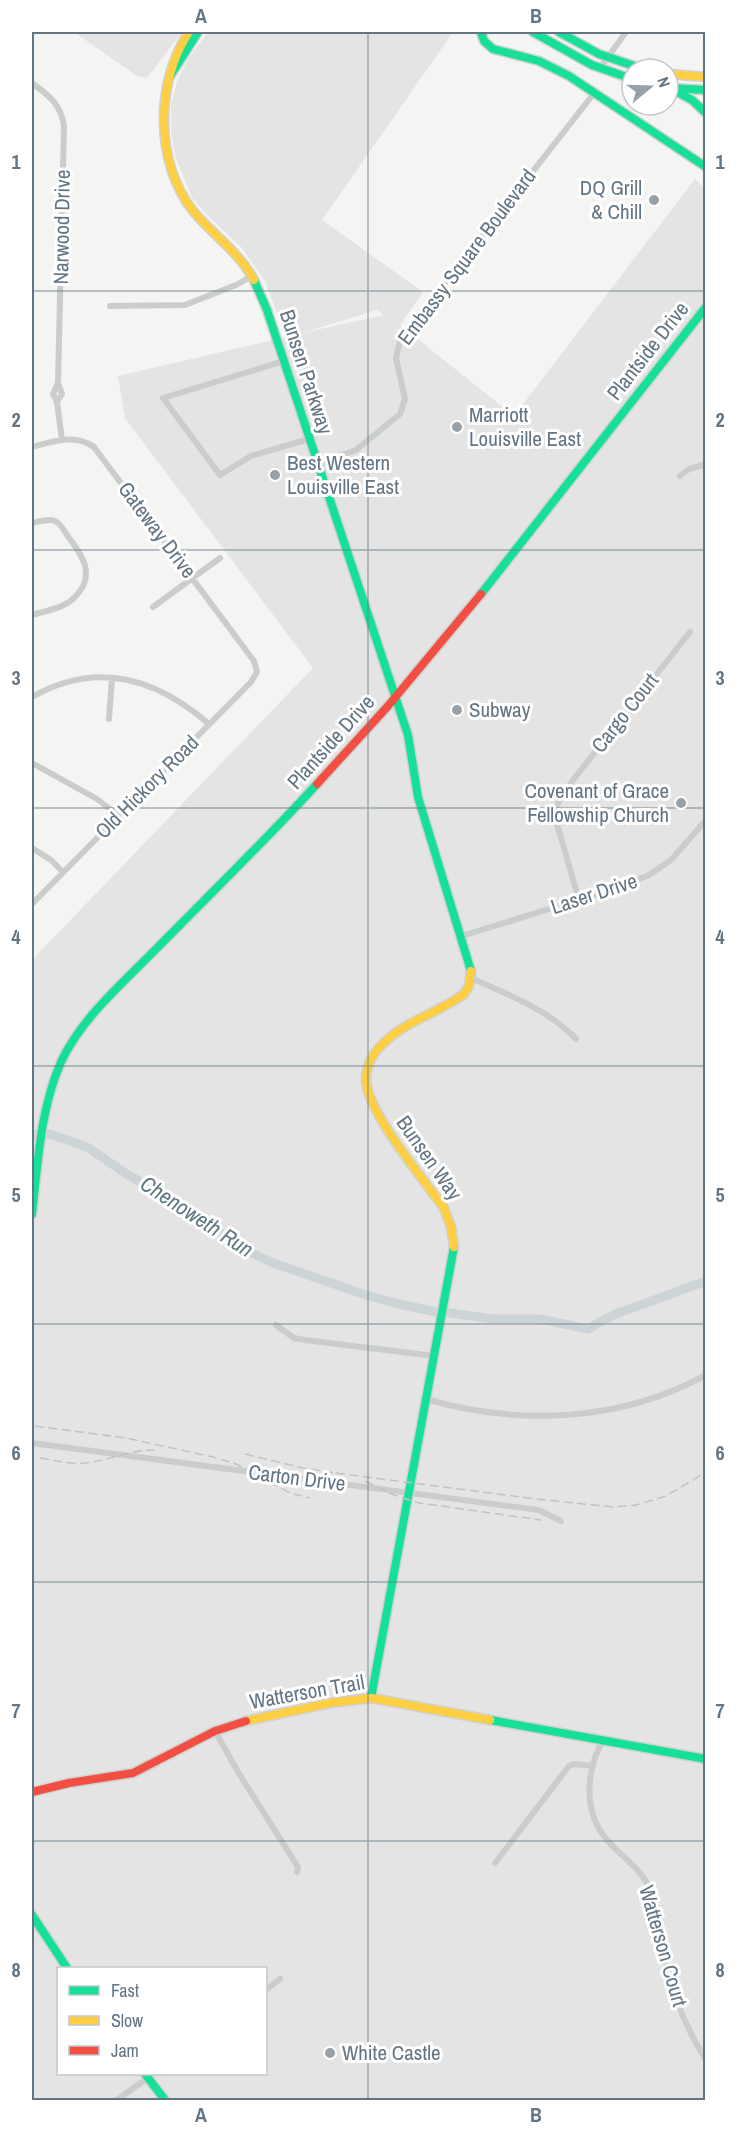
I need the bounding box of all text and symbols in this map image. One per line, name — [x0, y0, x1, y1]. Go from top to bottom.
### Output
text: A — [195, 2, 207, 29]
text: B — [530, 2, 542, 29]
north arrow — [620, 57, 680, 117]
text: N — [652, 74, 676, 90]
text: 1 — [11, 148, 21, 175]
text: 1 — [715, 148, 725, 175]
street label: Embassy Square Boulevard — [391, 163, 542, 351]
street label: Narwood Drive — [46, 169, 77, 285]
place label: DQ Grill & Chill — [580, 173, 642, 226]
marker: DQ Grill & Chill — [647, 193, 661, 207]
street label: Plantside Drive — [600, 295, 695, 406]
street label: Bunsen Parkway — [273, 306, 340, 438]
place label: Marriott Louisville East — [469, 400, 581, 453]
text: 2 — [11, 406, 21, 433]
text: 2 — [715, 406, 725, 433]
marker: Marriott Louisville East — [450, 420, 464, 434]
place label: Best Western Louisville East — [287, 448, 399, 501]
marker: Best Western Louisville East — [268, 468, 282, 482]
street label: Gateway Drive — [112, 475, 203, 584]
text: 3 — [11, 664, 21, 691]
text: 3 — [715, 664, 725, 691]
street label: Cargo Court — [584, 667, 665, 759]
street label: Plantside Drive — [280, 688, 381, 795]
place label: Subway — [469, 695, 531, 724]
marker: Subway — [450, 703, 464, 717]
street label: Old Hickory Road — [88, 728, 205, 845]
place label: Covenant of Grace Fellowship Church — [524, 776, 669, 829]
marker: Covenant of Grace Fellowship Church — [674, 796, 688, 810]
street label: Laser Drive — [547, 866, 641, 921]
text: 4 — [11, 923, 21, 950]
text: 4 — [715, 923, 725, 950]
street label: Bunsen Way — [390, 1110, 469, 1206]
water label: Chenoweth Run — [135, 1168, 259, 1264]
text: 5 — [11, 1181, 21, 1208]
text: 5 — [715, 1181, 725, 1208]
text: 6 — [11, 1439, 21, 1466]
text: 6 — [715, 1439, 725, 1466]
street label: Carton Drive — [247, 1457, 347, 1498]
street label: Watterson Trail — [247, 1667, 367, 1716]
text: 7 — [11, 1697, 21, 1724]
text: 7 — [715, 1697, 725, 1724]
street label: Watterson Court — [632, 1882, 695, 2010]
text: 8 — [11, 1956, 21, 1983]
text: 8 — [715, 1956, 725, 1983]
legend — [57, 1967, 267, 2075]
text: Fast — [111, 1978, 139, 2003]
text: Slow — [111, 2008, 143, 2033]
text: Jam — [111, 2038, 139, 2063]
place label: White Castle — [342, 2038, 441, 2067]
marker: White Castle — [323, 2046, 337, 2060]
text: A — [195, 2101, 207, 2128]
text: B — [530, 2101, 542, 2128]

